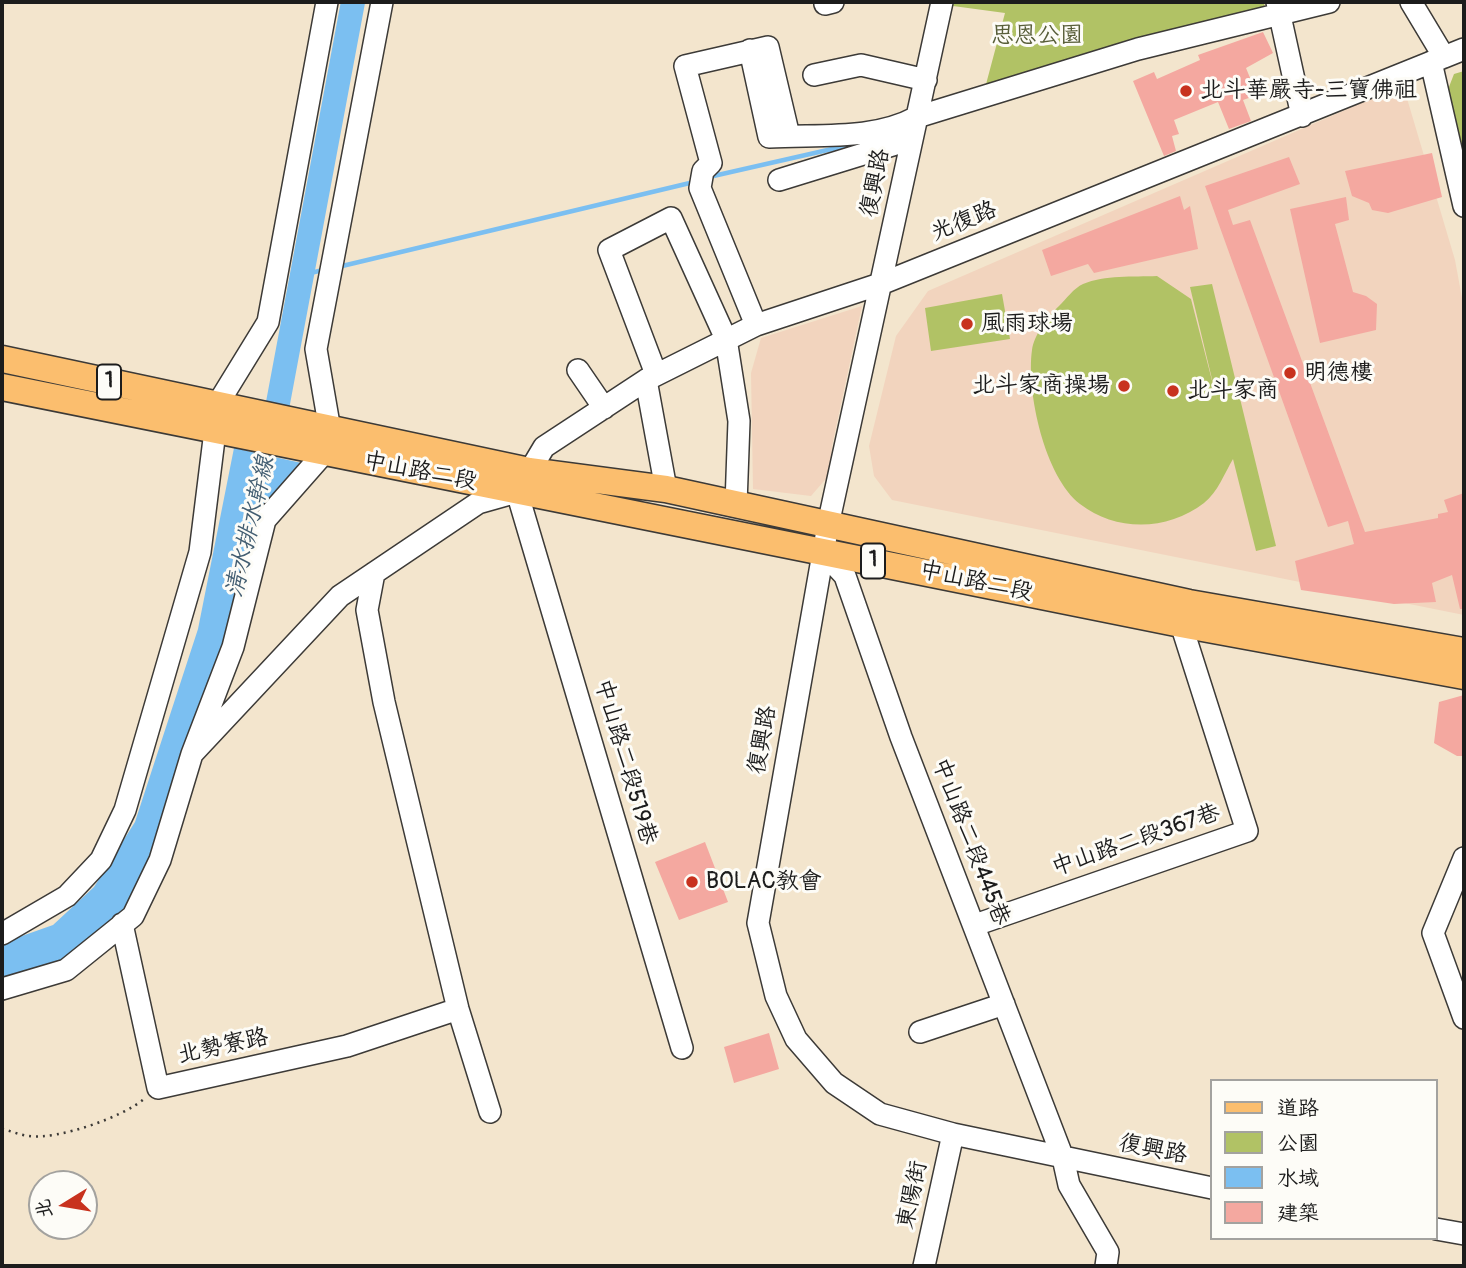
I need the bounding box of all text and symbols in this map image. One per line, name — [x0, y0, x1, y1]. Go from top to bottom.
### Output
park label: 思恩公園 — [991, 22, 1083, 50]
place label: 北斗華嚴寺-三寶佛祖 — [1200, 77, 1417, 105]
marker: 北斗華嚴寺-三寶佛祖 — [1178, 83, 1194, 99]
street label: 復興路 — [856, 147, 896, 219]
street label: 光復路 — [927, 196, 1001, 248]
place label: 風雨球場 — [981, 310, 1073, 338]
marker: 風雨球場 — [959, 316, 975, 332]
place label: 明德樓 — [1304, 359, 1373, 387]
road number: 1 — [97, 364, 121, 400]
marker: 明德樓 — [1282, 365, 1298, 381]
place label: 北斗家商操場 — [972, 372, 1110, 400]
place label: 北斗家商 — [1187, 377, 1279, 405]
marker: 北斗家商操場 — [1116, 378, 1132, 394]
marker: 北斗家商 — [1165, 383, 1181, 399]
street label: 中山路二段 — [361, 447, 479, 497]
water label: 清水排水幹線 — [221, 454, 281, 600]
road number: 1 — [861, 544, 885, 578]
street label: 中山路二段 — [917, 557, 1035, 607]
street label: 中山路二段519巷 — [588, 676, 662, 848]
street label: 復興路 — [743, 704, 783, 776]
street label: 中山路二段445巷 — [925, 754, 1015, 930]
street label: 中山路二段367巷 — [1048, 799, 1224, 883]
place label: BOLAC教會 — [706, 868, 822, 896]
marker: BOLAC教會 — [684, 874, 700, 890]
street label: 北勢寮路 — [175, 1024, 271, 1070]
legend — [1210, 1079, 1438, 1240]
text: 道路 — [1277, 1095, 1319, 1122]
street label: 復興路 — [1117, 1130, 1189, 1170]
text: 公園 — [1277, 1130, 1319, 1157]
street label: 東陽街 — [892, 1158, 934, 1232]
text: 水域 — [1277, 1165, 1319, 1192]
north arrow — [28, 1170, 98, 1240]
text: 北 — [31, 1197, 58, 1220]
text: 建築 — [1277, 1200, 1319, 1227]

